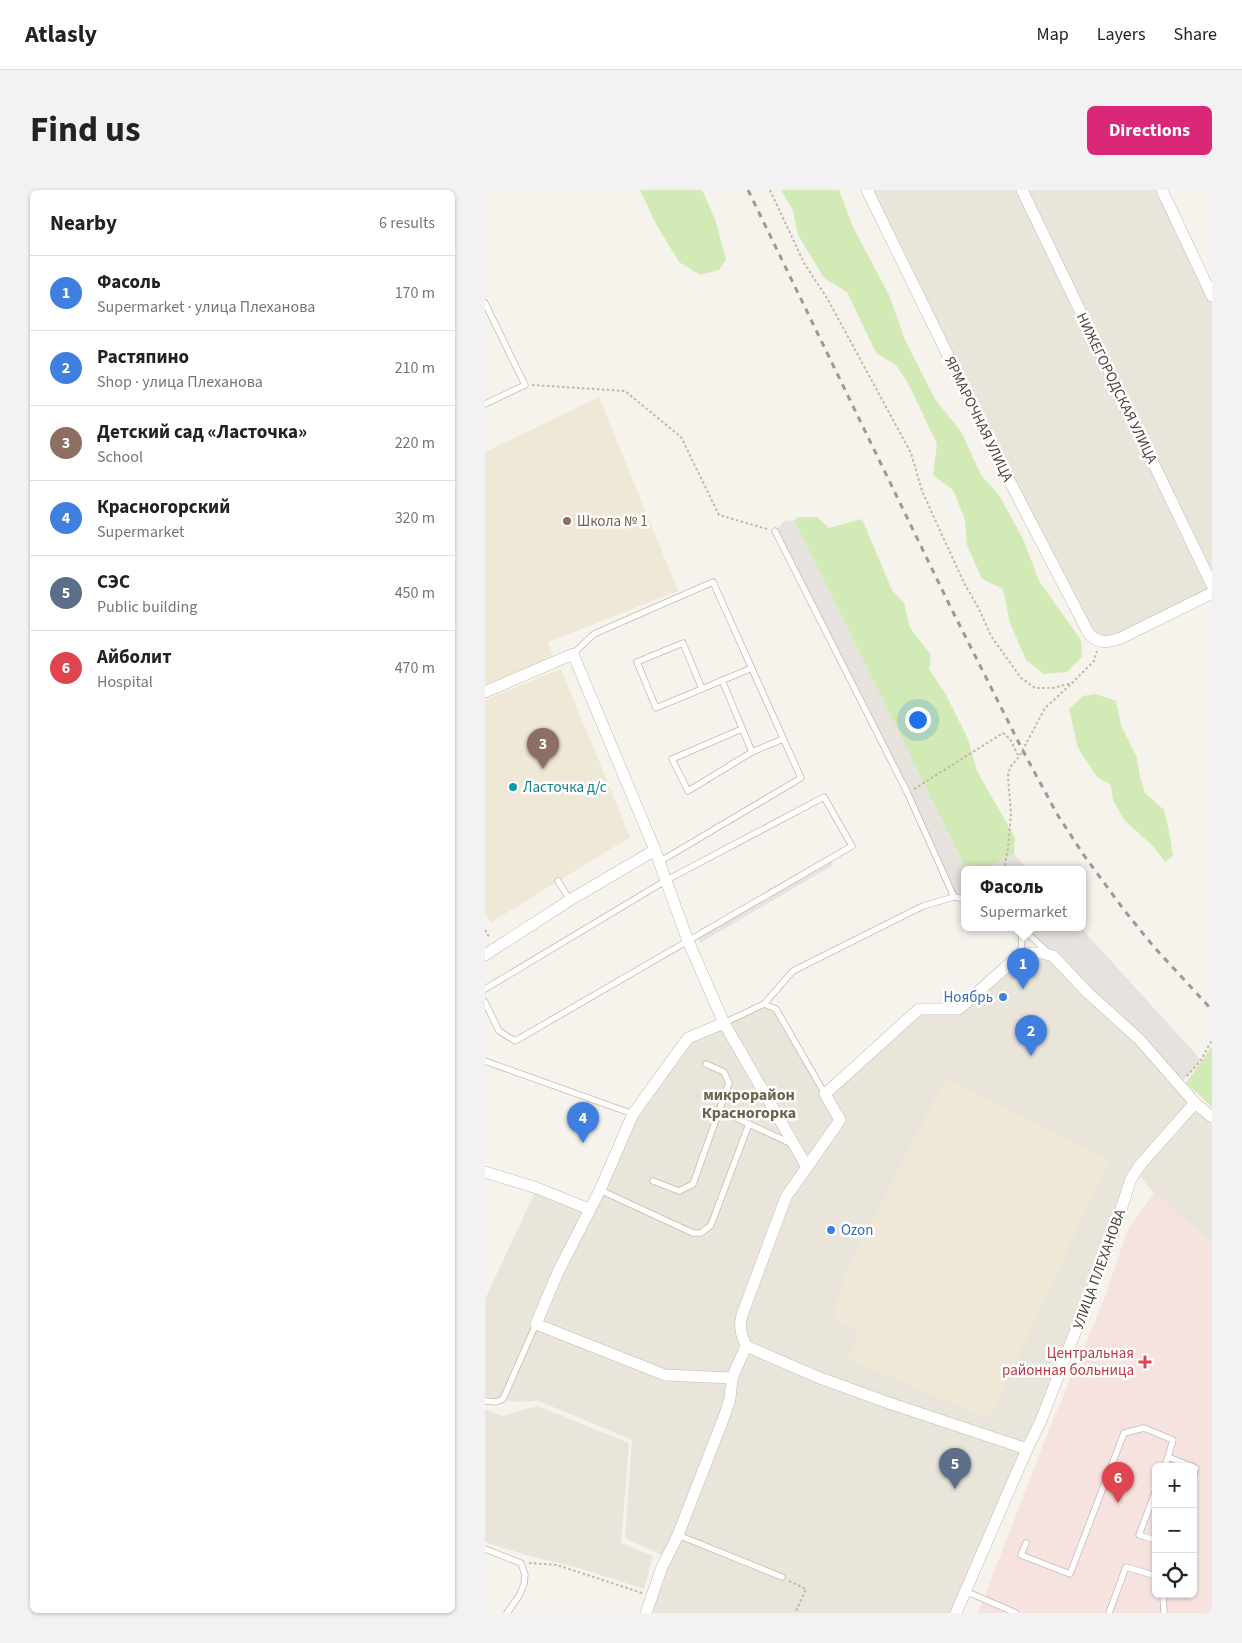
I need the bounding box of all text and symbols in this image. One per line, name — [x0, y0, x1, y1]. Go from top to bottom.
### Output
text: Atlasly — [25, 17, 97, 52]
text: Map — [1037, 22, 1069, 47]
text: Layers — [1097, 22, 1146, 47]
text: Share — [1174, 22, 1217, 47]
text: Find us — [30, 105, 140, 155]
button: Directions — [1087, 106, 1212, 155]
text: Nearby — [50, 208, 117, 238]
text: 6 results — [379, 212, 435, 234]
text: Фасоль — [97, 269, 161, 296]
text: 1 — [62, 282, 70, 304]
text: 170 m — [395, 282, 435, 304]
text: Supermarket · улица Плеханова — [97, 296, 315, 318]
street label: НИЖЕГОРОДСКАЯ УЛИЦА — [1071, 309, 1163, 468]
text: Растяпино — [97, 344, 189, 371]
street label: ЯРМАРОЧНАЯ УЛИЦА — [939, 353, 1018, 486]
text: 2 — [62, 357, 70, 379]
text: 210 m — [395, 357, 435, 379]
text: Shop · улица Плеханова — [97, 371, 263, 393]
text: Детский сад «Ласточка» — [97, 419, 307, 446]
text: 3 — [62, 432, 70, 454]
text: 220 m — [395, 432, 435, 454]
text: School — [97, 446, 143, 468]
text: Красногорский — [97, 494, 230, 521]
text: 4 — [62, 507, 70, 529]
text: 320 m — [395, 507, 435, 529]
place label: Школа № 1 — [577, 511, 648, 532]
marker: Школа № 1 — [561, 515, 573, 527]
text: Supermarket — [97, 521, 184, 543]
text: СЭС — [97, 569, 130, 596]
text: 5 — [62, 582, 70, 604]
text: 450 m — [395, 582, 435, 604]
text: Public building — [97, 596, 197, 618]
text: Айболит — [97, 644, 171, 671]
text: 6 — [62, 657, 70, 679]
text: 470 m — [395, 657, 435, 679]
text: Hospital — [97, 671, 153, 693]
your location — [905, 707, 931, 733]
pin: 3 — [527, 728, 559, 769]
place label: Ласточка д/с — [523, 777, 607, 798]
marker: Ласточка д/с — [507, 781, 519, 793]
popup — [961, 866, 1086, 931]
text: Фасоль — [980, 874, 1044, 901]
text: Supermarket — [980, 901, 1067, 923]
pin: 1 — [1007, 948, 1039, 989]
place label: Ноябрь — [944, 987, 993, 1008]
marker: Ноябрь — [997, 991, 1009, 1003]
pin: 2 — [1015, 1015, 1047, 1056]
district label: микрорайон Красногорка — [702, 1084, 796, 1124]
pin: 4 — [567, 1102, 599, 1143]
street label: УЛИЦА ПЛЕХАНОВА — [1068, 1205, 1131, 1332]
place label: Ozon — [841, 1220, 873, 1241]
marker: Ozon — [825, 1224, 837, 1236]
place label: Центральная районная больница — [1002, 1343, 1134, 1381]
marker: Центральная районная больница — [1138, 1355, 1152, 1369]
pin: 5 — [939, 1448, 971, 1489]
pin: 6 — [1102, 1462, 1134, 1503]
map controls — [1152, 1463, 1197, 1598]
button: + — [1152, 1463, 1197, 1508]
button: − — [1152, 1508, 1197, 1553]
button: locate — [1152, 1553, 1197, 1598]

